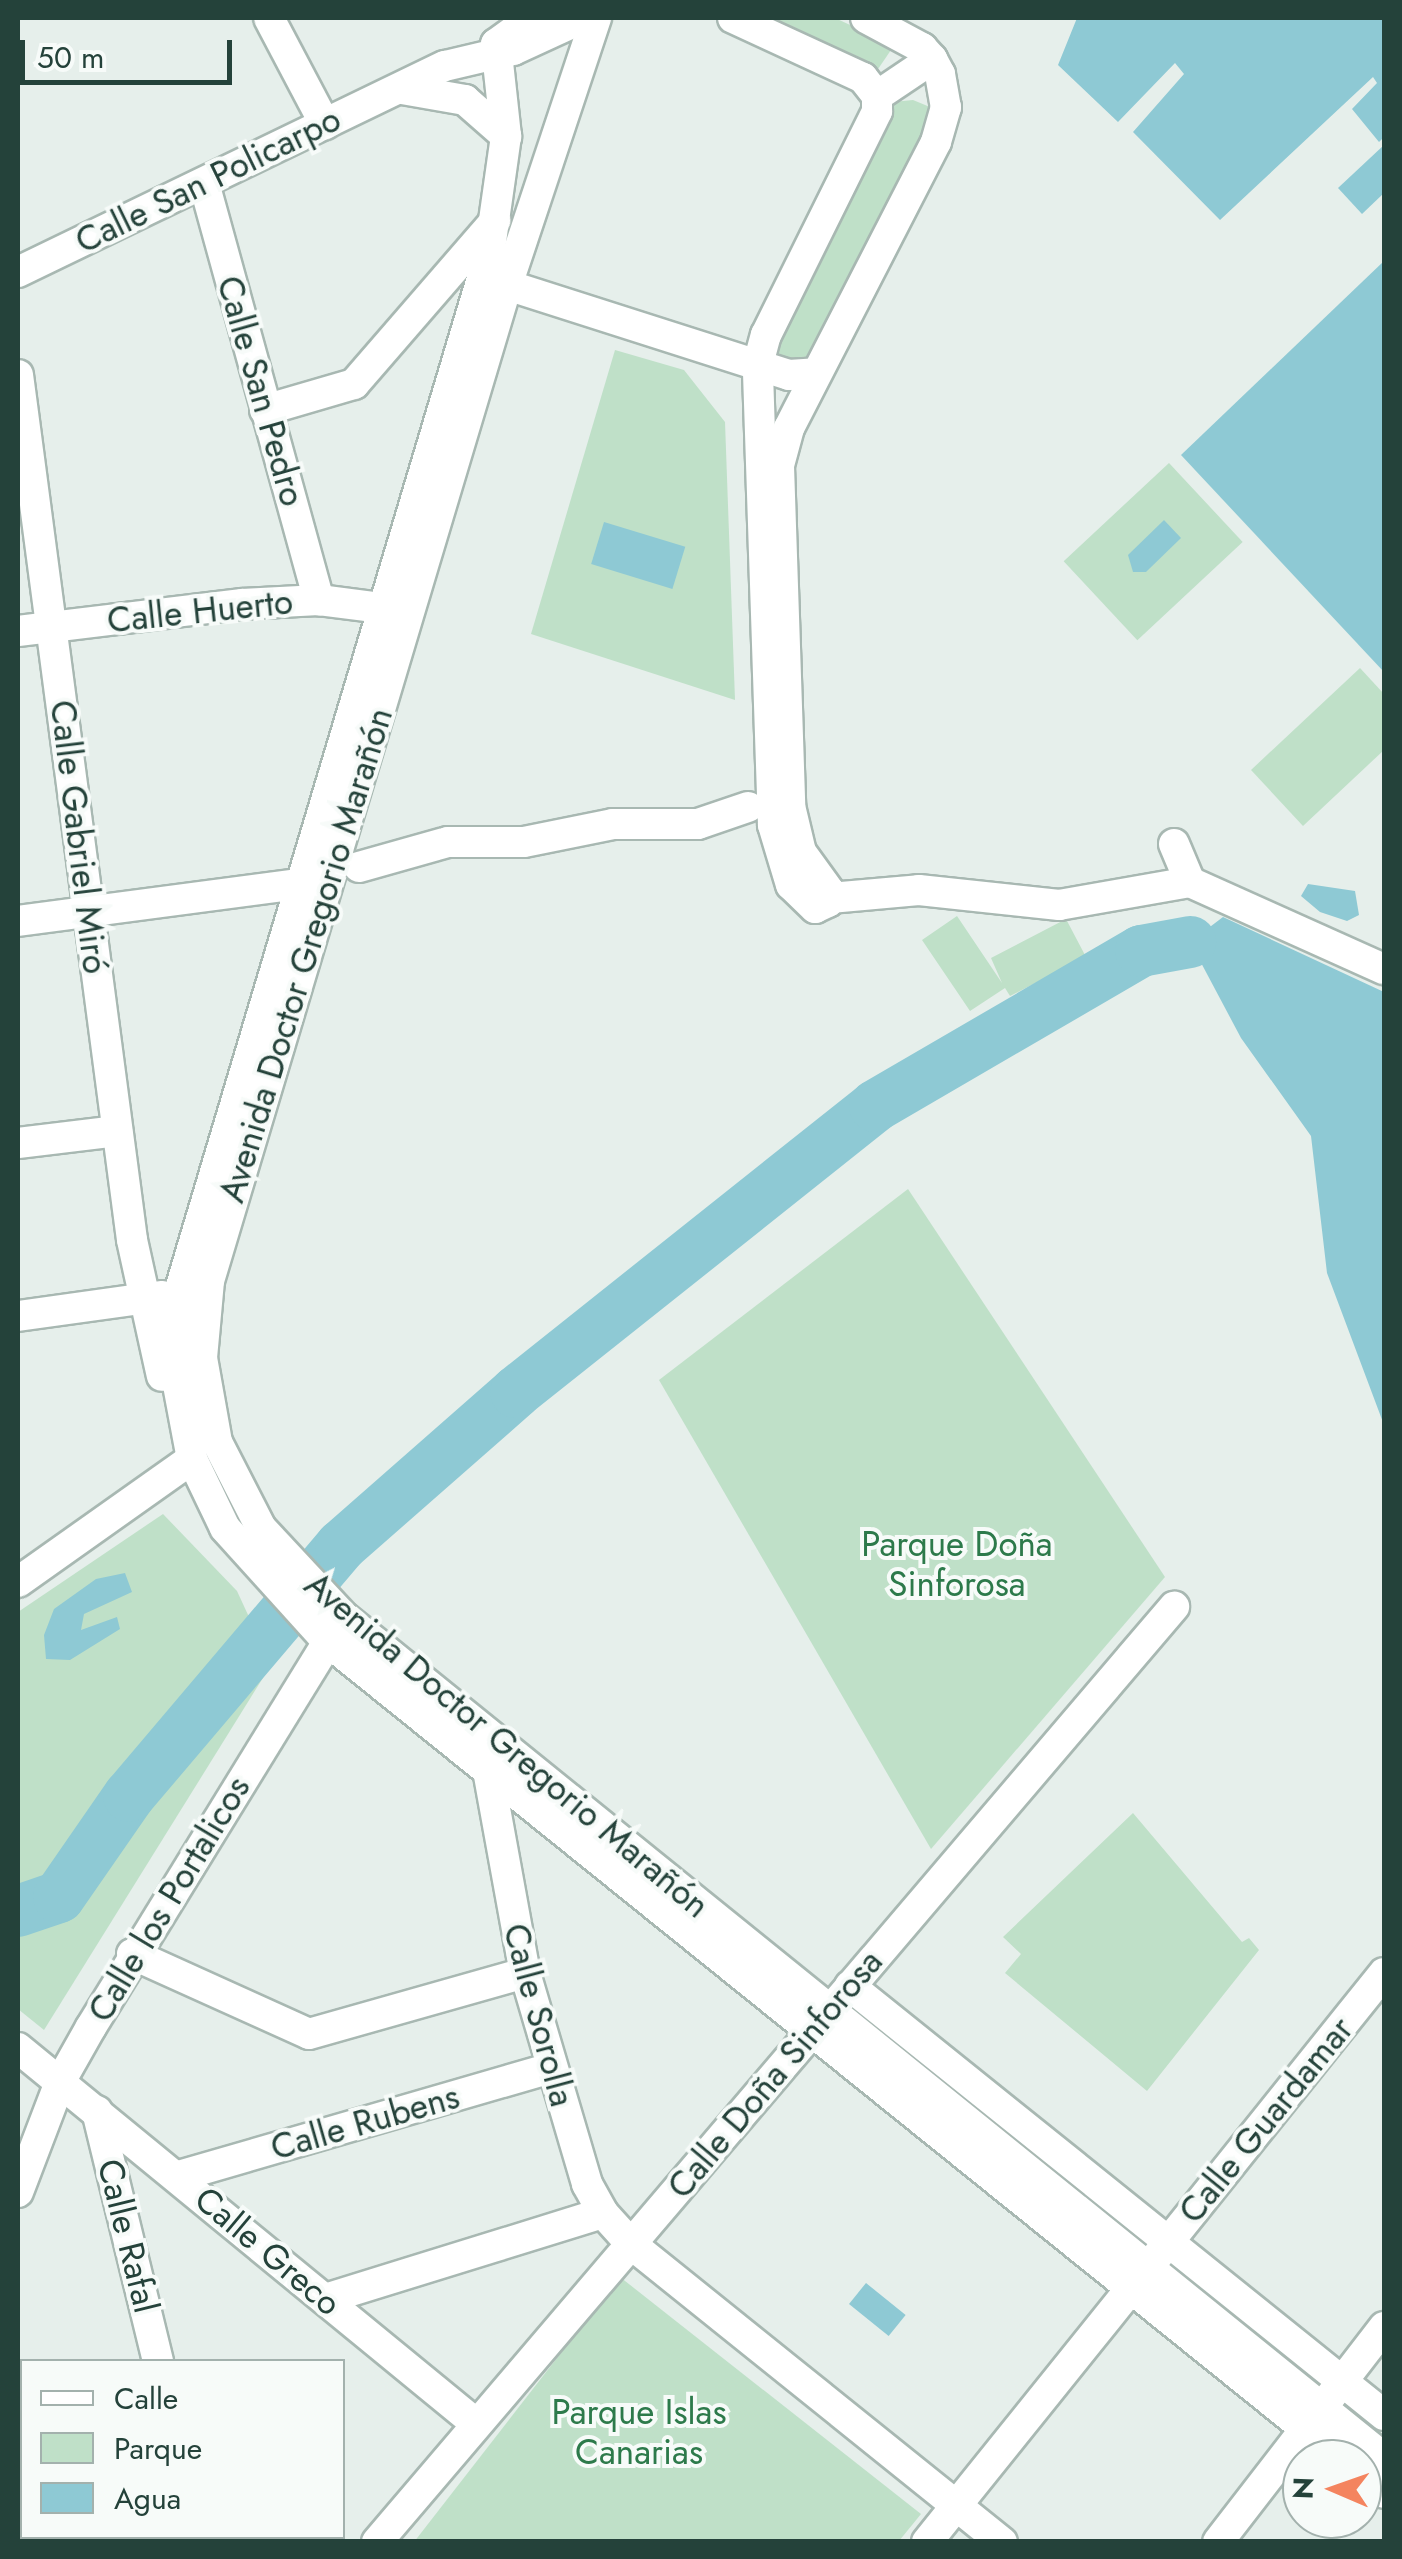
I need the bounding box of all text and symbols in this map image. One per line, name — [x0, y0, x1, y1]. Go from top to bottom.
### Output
scale bar — [25, 20, 238, 82]
text: 50 m — [37, 36, 104, 79]
street label: Calle San Policarpo — [69, 98, 347, 262]
street label: Calle San Pedro — [208, 271, 314, 511]
street label: Calle Huerto — [105, 580, 295, 642]
street label: Calle Gabriel Miró — [41, 698, 117, 976]
street label: Avenida Doctor Gregorio Marañón — [211, 703, 401, 1207]
park label: Parque Doña Sinforosa — [861, 1523, 1053, 1605]
street label: Avenida Doctor Gregorio Marañón — [296, 1563, 718, 1927]
street label: Calle los Portalicos — [79, 1769, 259, 2029]
street label: Calle Sorolla — [494, 1919, 584, 2111]
street label: Calle Doña Sinforosa — [659, 1941, 891, 2207]
street label: Calle Guardamar — [1170, 2009, 1362, 2231]
street label: Calle Rubens — [266, 2075, 464, 2169]
street label: Calle Rafal — [89, 2155, 167, 2317]
street label: Calle Greco — [186, 2178, 350, 2324]
legend — [20, 2359, 345, 2539]
text: Calle — [114, 2377, 178, 2420]
park label: Parque Islas Canarias — [552, 2391, 726, 2473]
text: Parque — [114, 2427, 202, 2470]
north arrow — [1282, 2439, 1382, 2539]
text: N — [1283, 2476, 1324, 2500]
text: Agua — [114, 2477, 181, 2520]

